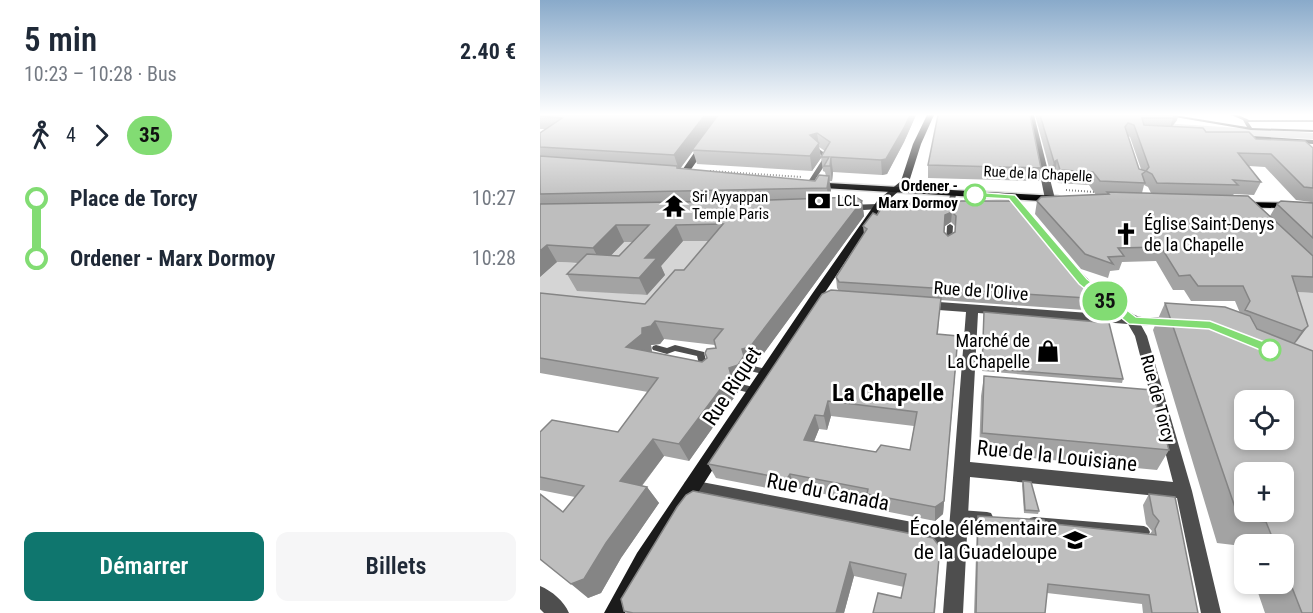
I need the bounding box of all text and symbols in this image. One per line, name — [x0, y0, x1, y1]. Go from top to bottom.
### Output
text: 5 min — [24, 20, 97, 59]
text: 2.40 € — [460, 39, 516, 64]
text: 10:23 – 10:28 · Bus — [24, 62, 177, 86]
icon: walk — [24, 119, 57, 152]
icon: forward — [85, 119, 118, 152]
text: 4 — [66, 123, 76, 147]
text: 35 — [139, 123, 160, 147]
street label: Rue de la Chapelle — [983, 162, 1093, 186]
place label: Ordener - Marx Dormoy — [878, 177, 958, 212]
marker: Ordener - Marx Dormoy — [964, 184, 986, 206]
text: Place de Torcy — [70, 186, 198, 211]
text: 10:27 — [472, 186, 516, 210]
place label: Sri Ayyappan Temple Paris — [692, 188, 769, 223]
bank icon: LCL — [806, 188, 832, 214]
place label: LCL — [837, 192, 859, 210]
temple icon: Sri Ayyappan Temple Paris — [661, 193, 687, 219]
place label: Église Saint-Denys de la Chapelle — [1144, 213, 1274, 255]
church icon: Église Saint-Denys de la Chapelle — [1113, 221, 1139, 247]
text: Ordener - Marx Dormoy — [70, 246, 275, 271]
text: 10:28 — [472, 246, 516, 270]
street label: Rue de l'Olive — [933, 277, 1029, 304]
line badge: 35 — [1078, 282, 1132, 320]
text: 35 — [1094, 289, 1116, 313]
place label: Marché de La Chapelle — [947, 330, 1030, 372]
shop icon: Marché de La Chapelle — [1035, 338, 1061, 364]
unlabelled marker — [1259, 339, 1281, 361]
street label: Rue Riquet — [698, 342, 766, 430]
street label: Rue de Torcy — [1137, 352, 1180, 446]
district label: La Chapelle — [832, 379, 944, 407]
map controls — [1234, 390, 1294, 594]
button: locate — [1234, 390, 1294, 450]
street label: Rue de la Louisiane — [976, 436, 1138, 476]
button: + — [1234, 462, 1294, 522]
street label: Rue du Canada — [765, 468, 891, 516]
place label: École élémentaire de la Guadeloupe — [910, 516, 1057, 564]
school or university icon: École élémentaire de la Guadeloupe — [1062, 527, 1088, 553]
button: Démarrer — [24, 532, 264, 601]
button: Billets — [276, 532, 516, 601]
button: − — [1234, 534, 1294, 594]

